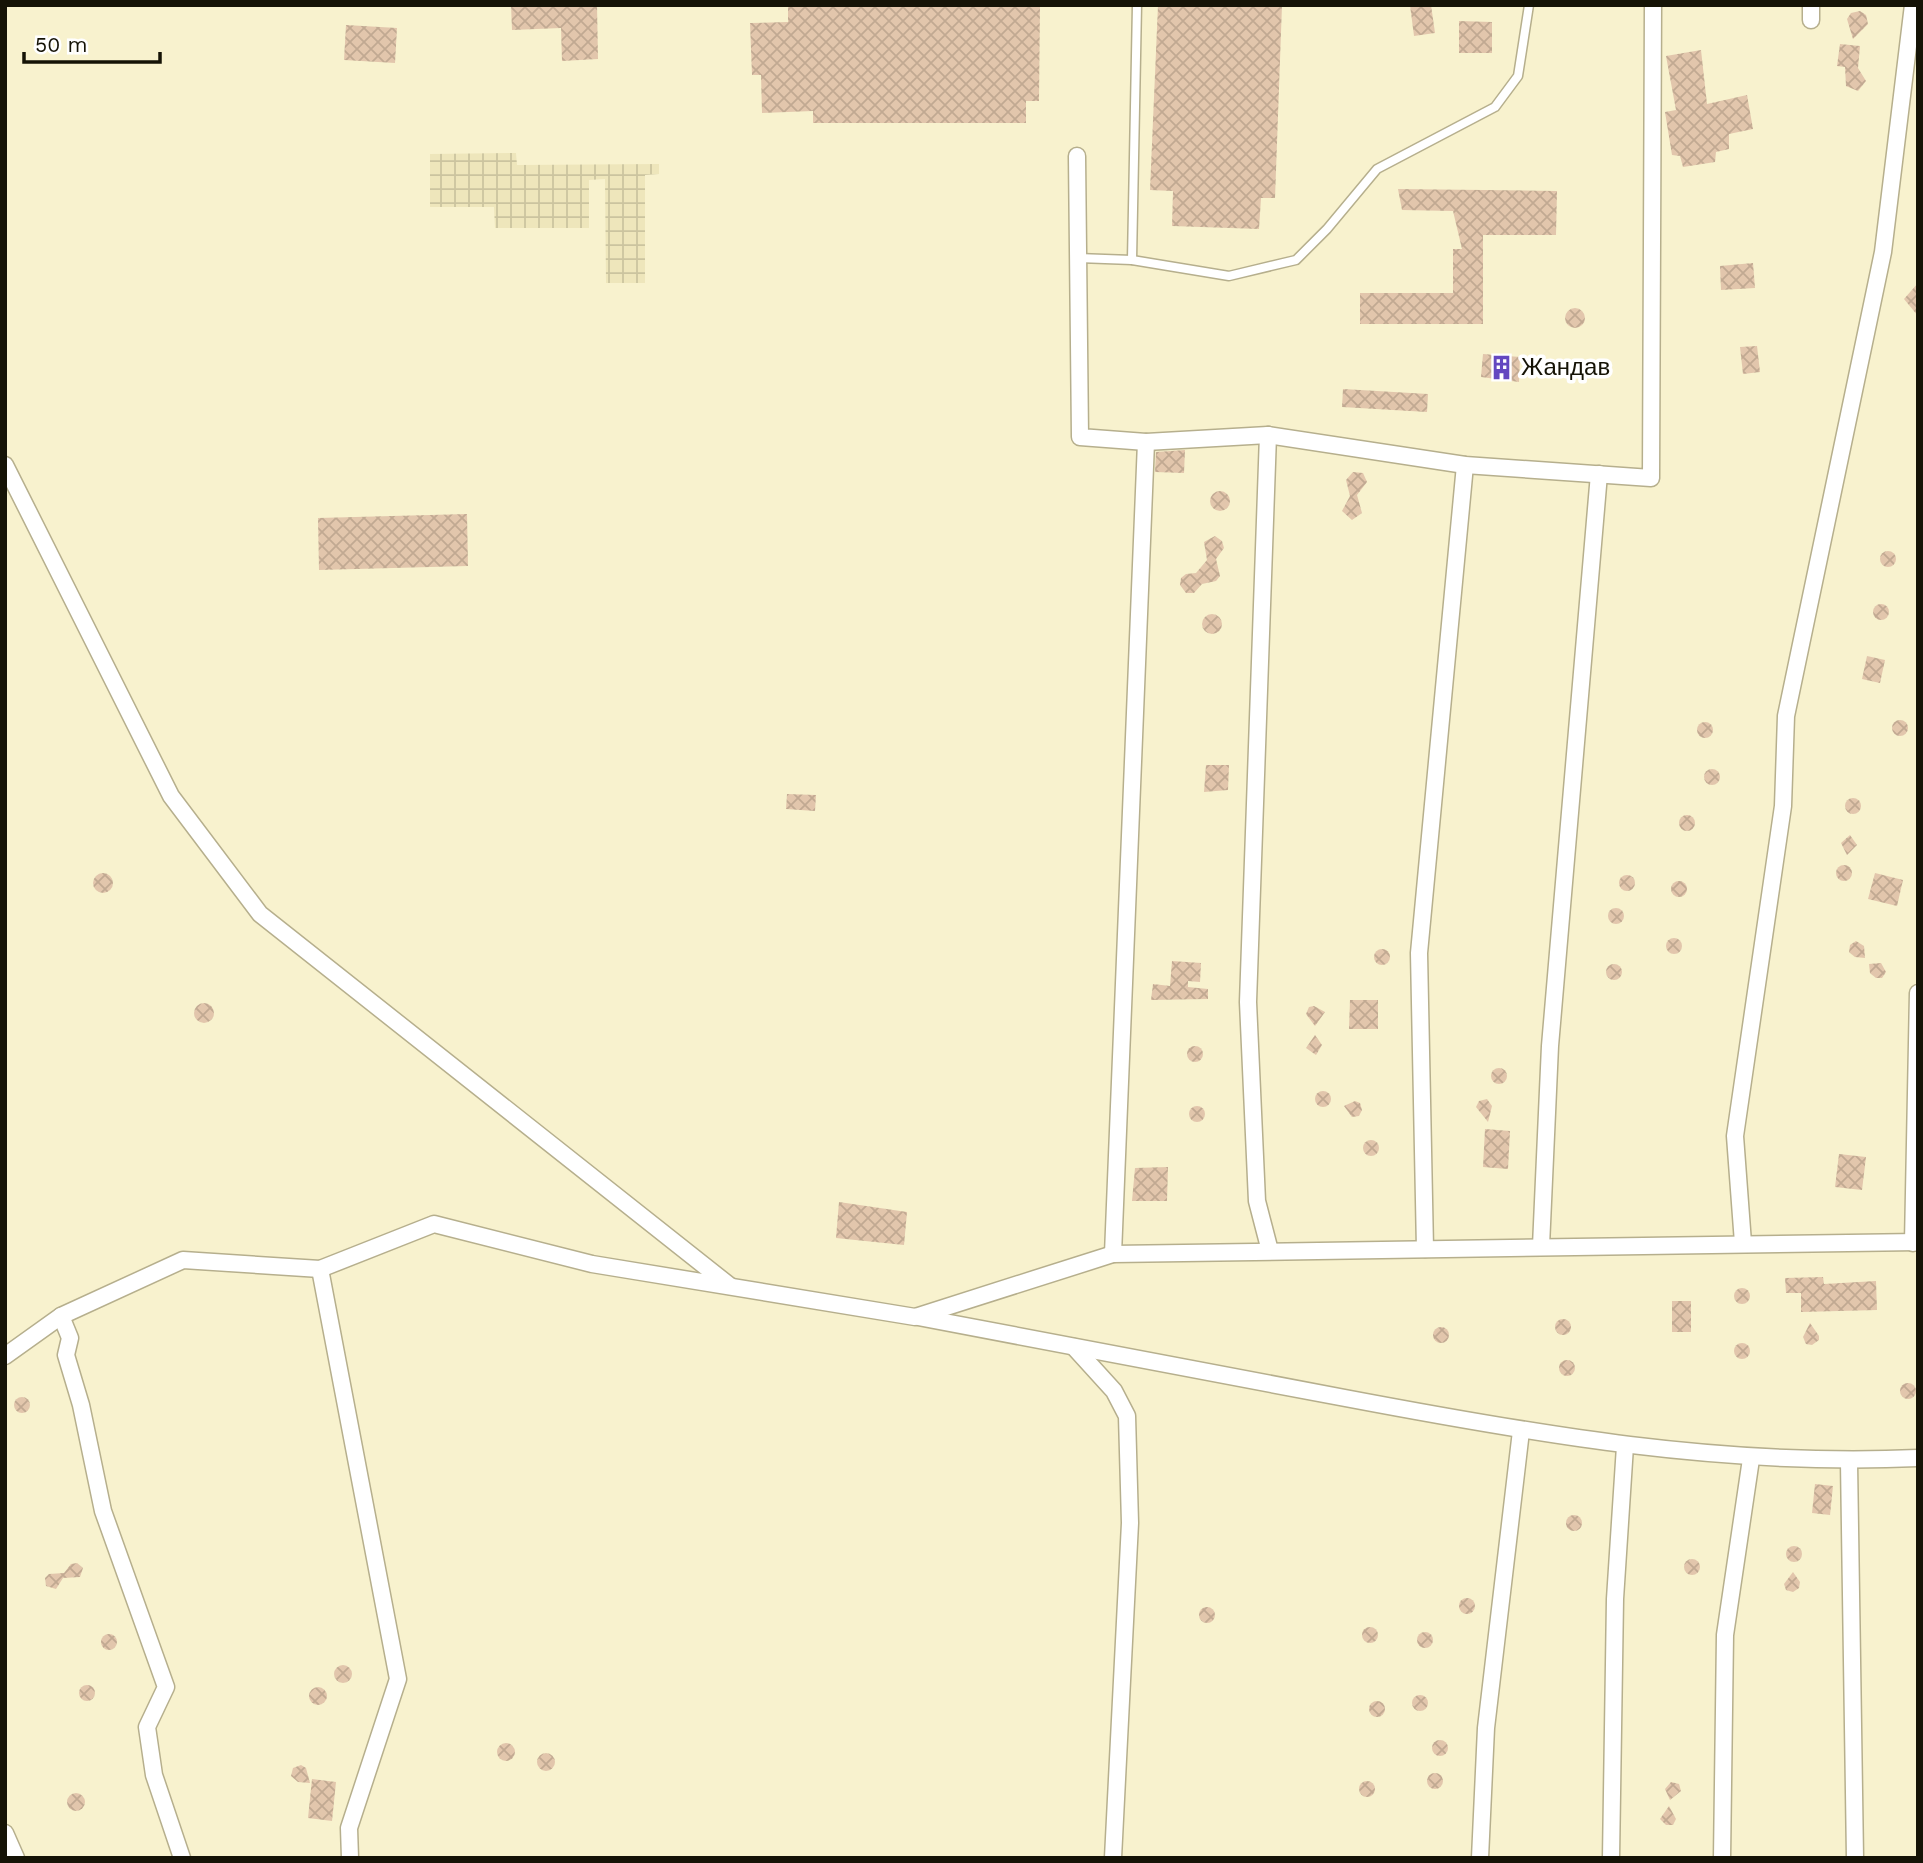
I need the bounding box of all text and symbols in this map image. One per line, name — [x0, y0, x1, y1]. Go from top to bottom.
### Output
scale bar — [24, 21, 161, 65]
text: 50 m — [35, 32, 87, 57]
building icon: Жандав — [1487, 353, 1515, 381]
place label: Жандав — [1521, 353, 1610, 381]

